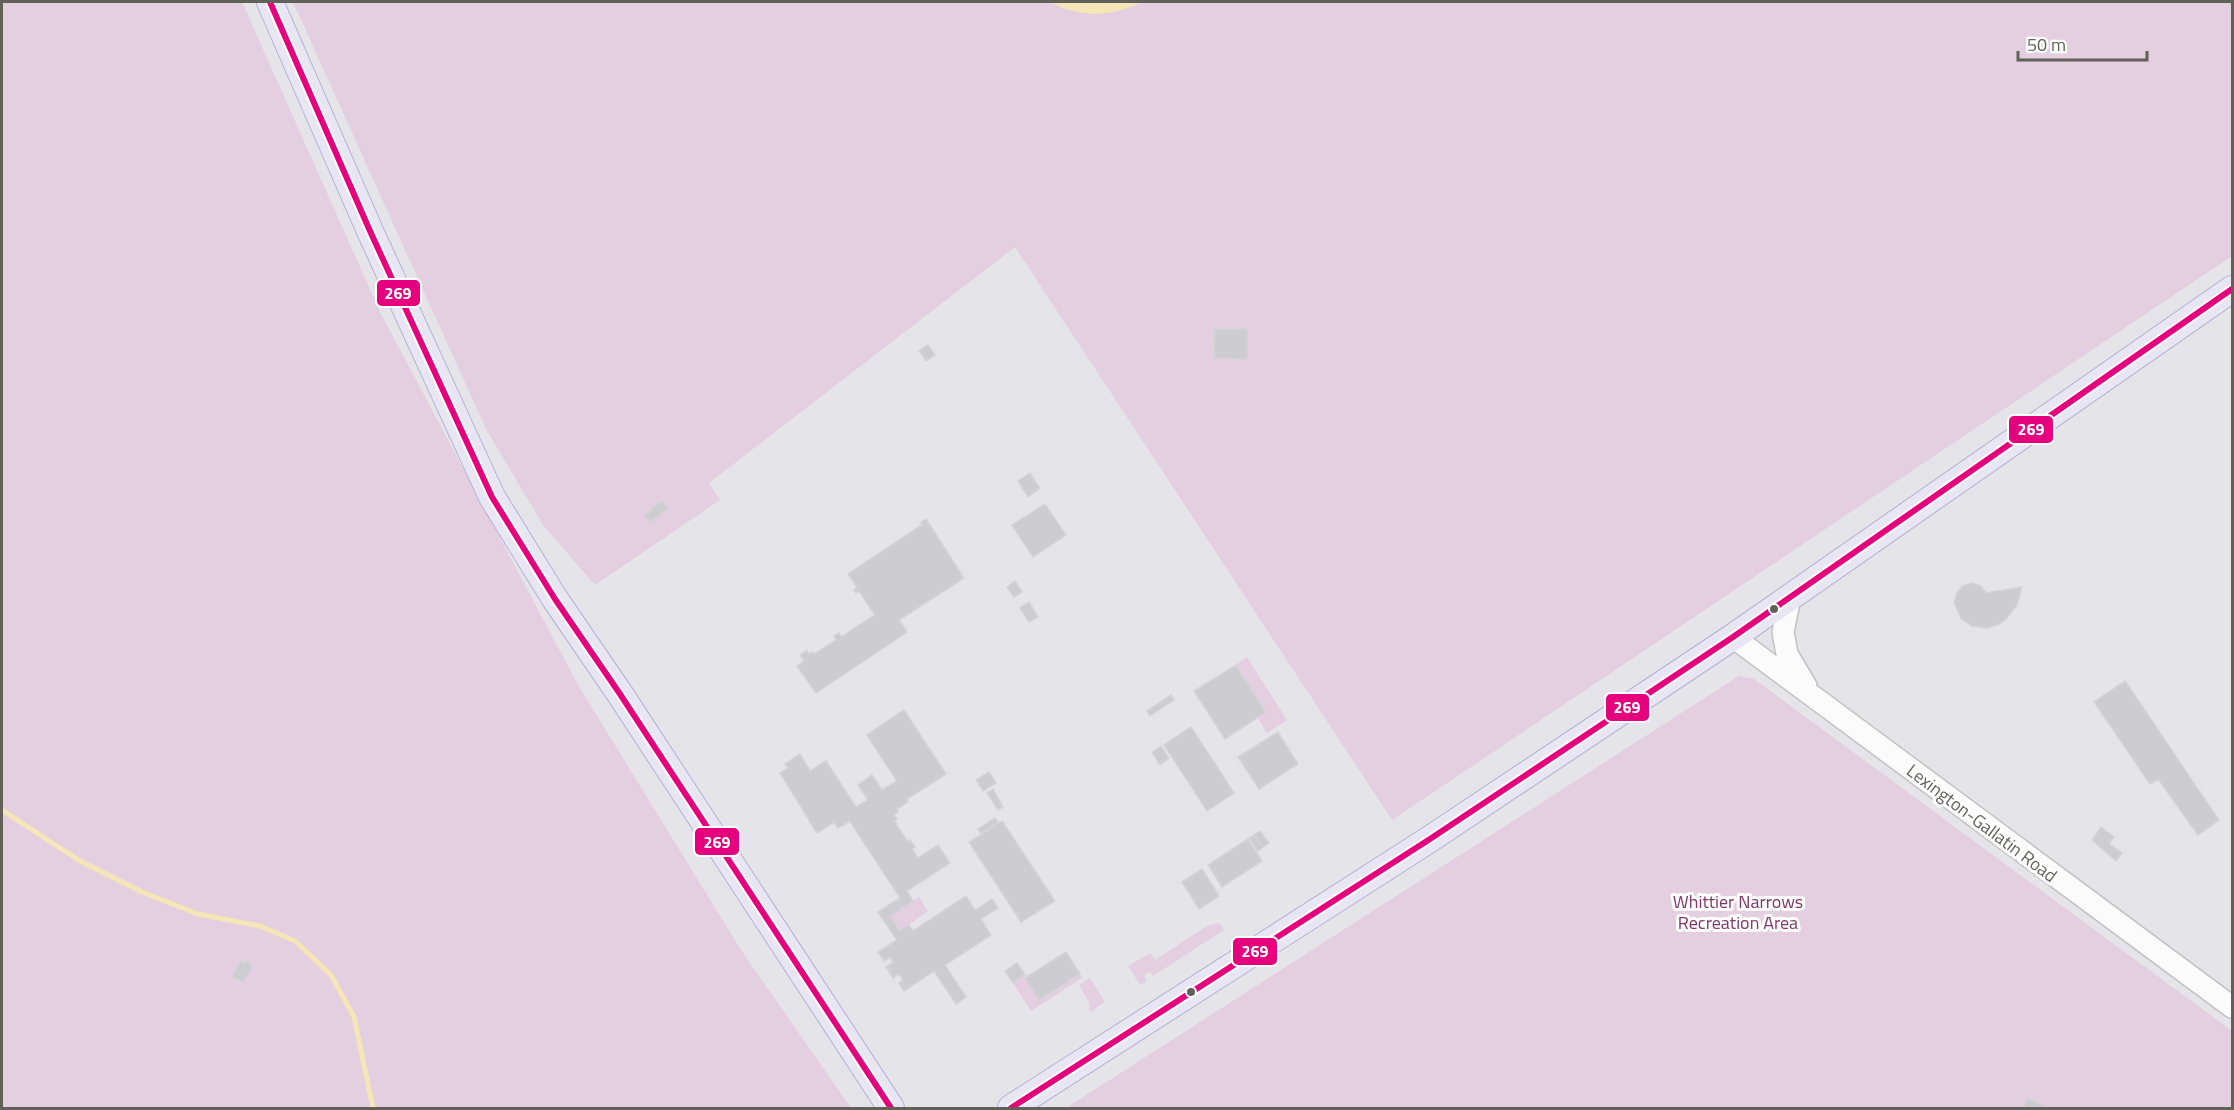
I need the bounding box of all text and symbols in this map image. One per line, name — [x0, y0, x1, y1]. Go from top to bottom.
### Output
scale bar — [2018, 24, 2147, 62]
text: 50 m — [2027, 31, 2066, 58]
line badge: 269 — [376, 279, 421, 307]
text: 269 — [385, 281, 411, 305]
line badge: 269 — [2008, 415, 2054, 444]
text: 269 — [2018, 417, 2044, 441]
unlabelled marker — [1768, 603, 1780, 615]
line badge: 269 — [1605, 693, 1650, 722]
text: 269 — [1614, 695, 1640, 719]
street label: Lexington-Gallatin Road — [1901, 757, 2063, 889]
line badge: 269 — [694, 827, 740, 856]
text: 269 — [704, 830, 730, 854]
park label: Whittier Narrows Recreation Area — [1673, 888, 1803, 936]
line badge: 269 — [1232, 937, 1278, 966]
text: 269 — [1242, 939, 1268, 963]
unlabelled marker — [1185, 986, 1197, 998]

